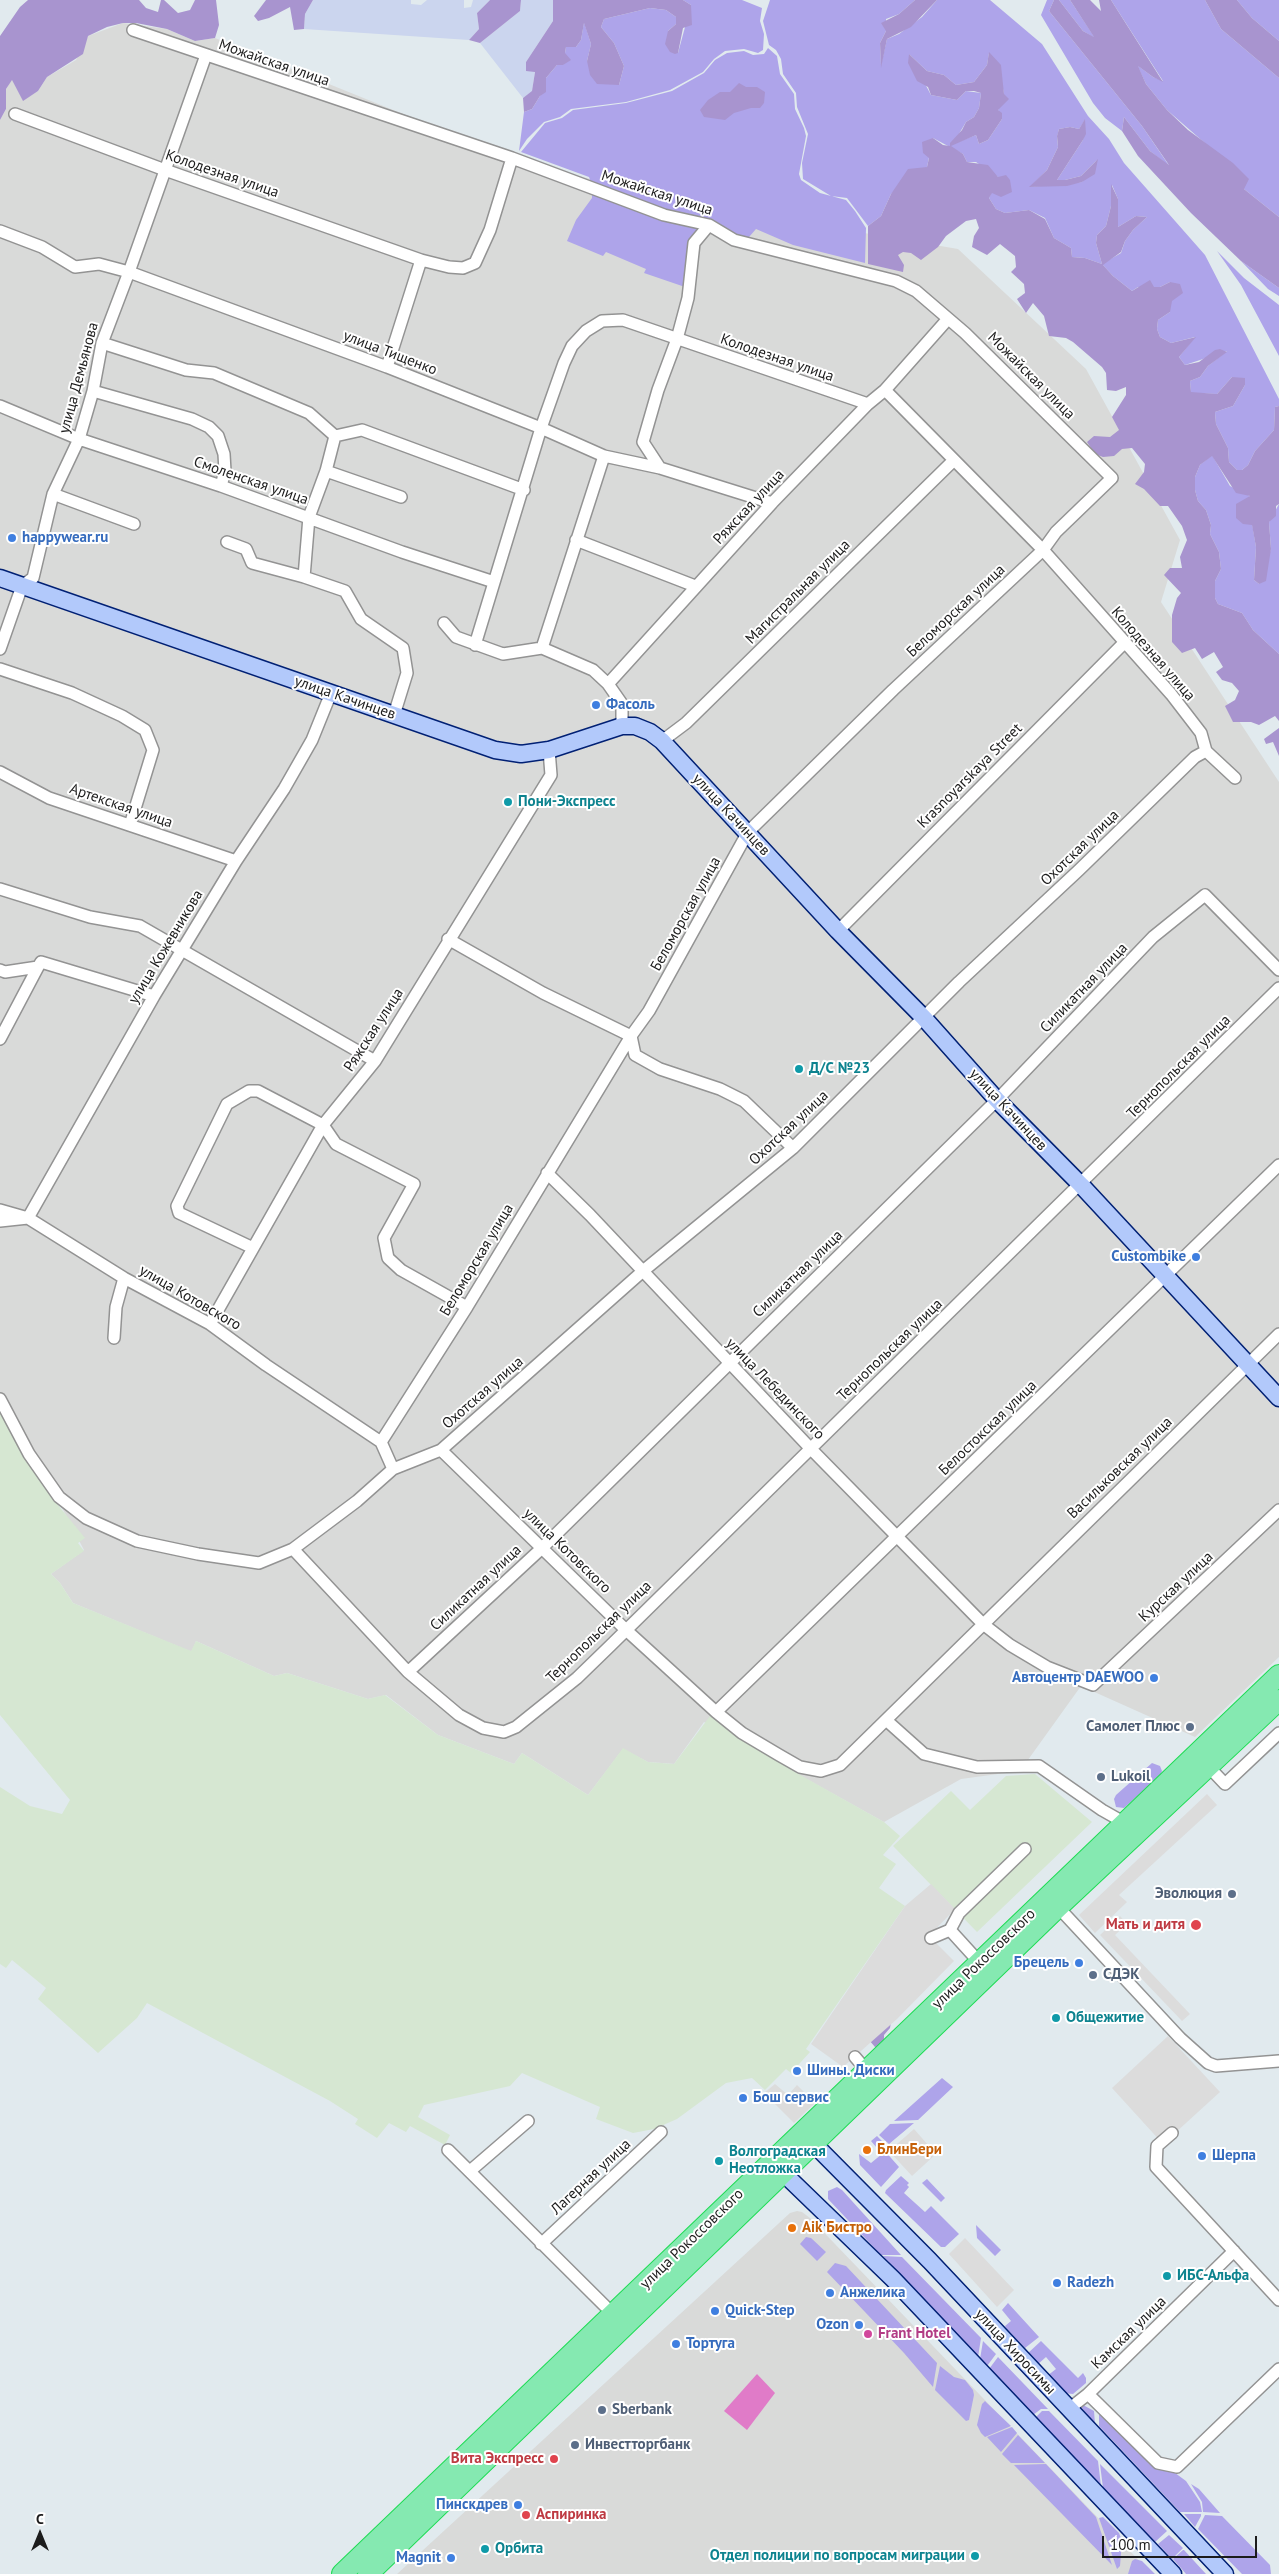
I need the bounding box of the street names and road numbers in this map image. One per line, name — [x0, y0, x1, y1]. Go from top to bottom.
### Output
street label: Можайская улица — [216, 36, 332, 90]
street label: Колодезная улица — [163, 146, 281, 202]
street label: Можайская улица — [599, 167, 715, 219]
street label: улица Демьянова — [56, 320, 102, 436]
street label: улица Тищенко — [341, 327, 439, 379]
street label: Можайская улица — [984, 329, 1078, 423]
street label: Колодезная улица — [718, 330, 836, 386]
street label: Смоленская улица — [191, 453, 311, 509]
street label: Ряжская улица — [710, 466, 788, 548]
street label: Магистральная улица — [742, 536, 854, 648]
street label: Беломорская улица — [903, 561, 1009, 661]
street label: Колодезная улица — [1107, 603, 1199, 705]
street label: улица Качинцев — [292, 672, 398, 724]
street label: Krasnoyarskaya Street — [914, 720, 1026, 832]
street label: улица Качинцев — [688, 770, 774, 860]
street label: Артекская улица — [67, 780, 175, 832]
street label: Охотская улица — [1037, 806, 1123, 890]
street label: Беломорская улица — [647, 854, 725, 974]
street label: улица Кожевникова — [125, 887, 207, 1007]
street label: Силикатная улица — [1037, 939, 1131, 1037]
street label: Ряжская улица — [340, 985, 408, 1075]
street label: Тернопольская улица — [1123, 1011, 1235, 1123]
street label: улица Качинцев — [965, 1065, 1051, 1155]
street label: Охотская улица — [746, 1087, 832, 1169]
street label: Беломорская улица — [436, 1201, 518, 1319]
street label: Силикатная улица — [749, 1227, 847, 1321]
street label: улица Котовского — [136, 1262, 244, 1334]
street label: Тернопольская улица — [834, 1295, 946, 1405]
street label: улица Лебединского — [722, 1335, 828, 1443]
street label: Охотская улица — [439, 1353, 527, 1433]
street label: Белостокская улица — [935, 1377, 1041, 1479]
street label: Васильковская улица — [1064, 1413, 1176, 1523]
street label: улица Котовского — [520, 1505, 614, 1597]
street label: Силикатная улица — [427, 1541, 525, 1635]
street label: Курская улица — [1135, 1548, 1217, 1626]
street label: Тернопольская улица — [543, 1577, 655, 1687]
street label: улица Рокоссовского — [929, 1905, 1039, 2013]
street label: Лагерная улица — [547, 2135, 635, 2219]
street label: улица Рокоссовского — [637, 2185, 747, 2293]
street label: Камская улица — [1088, 2293, 1170, 2373]
street label: улица Хиросимы — [971, 2306, 1059, 2398]

